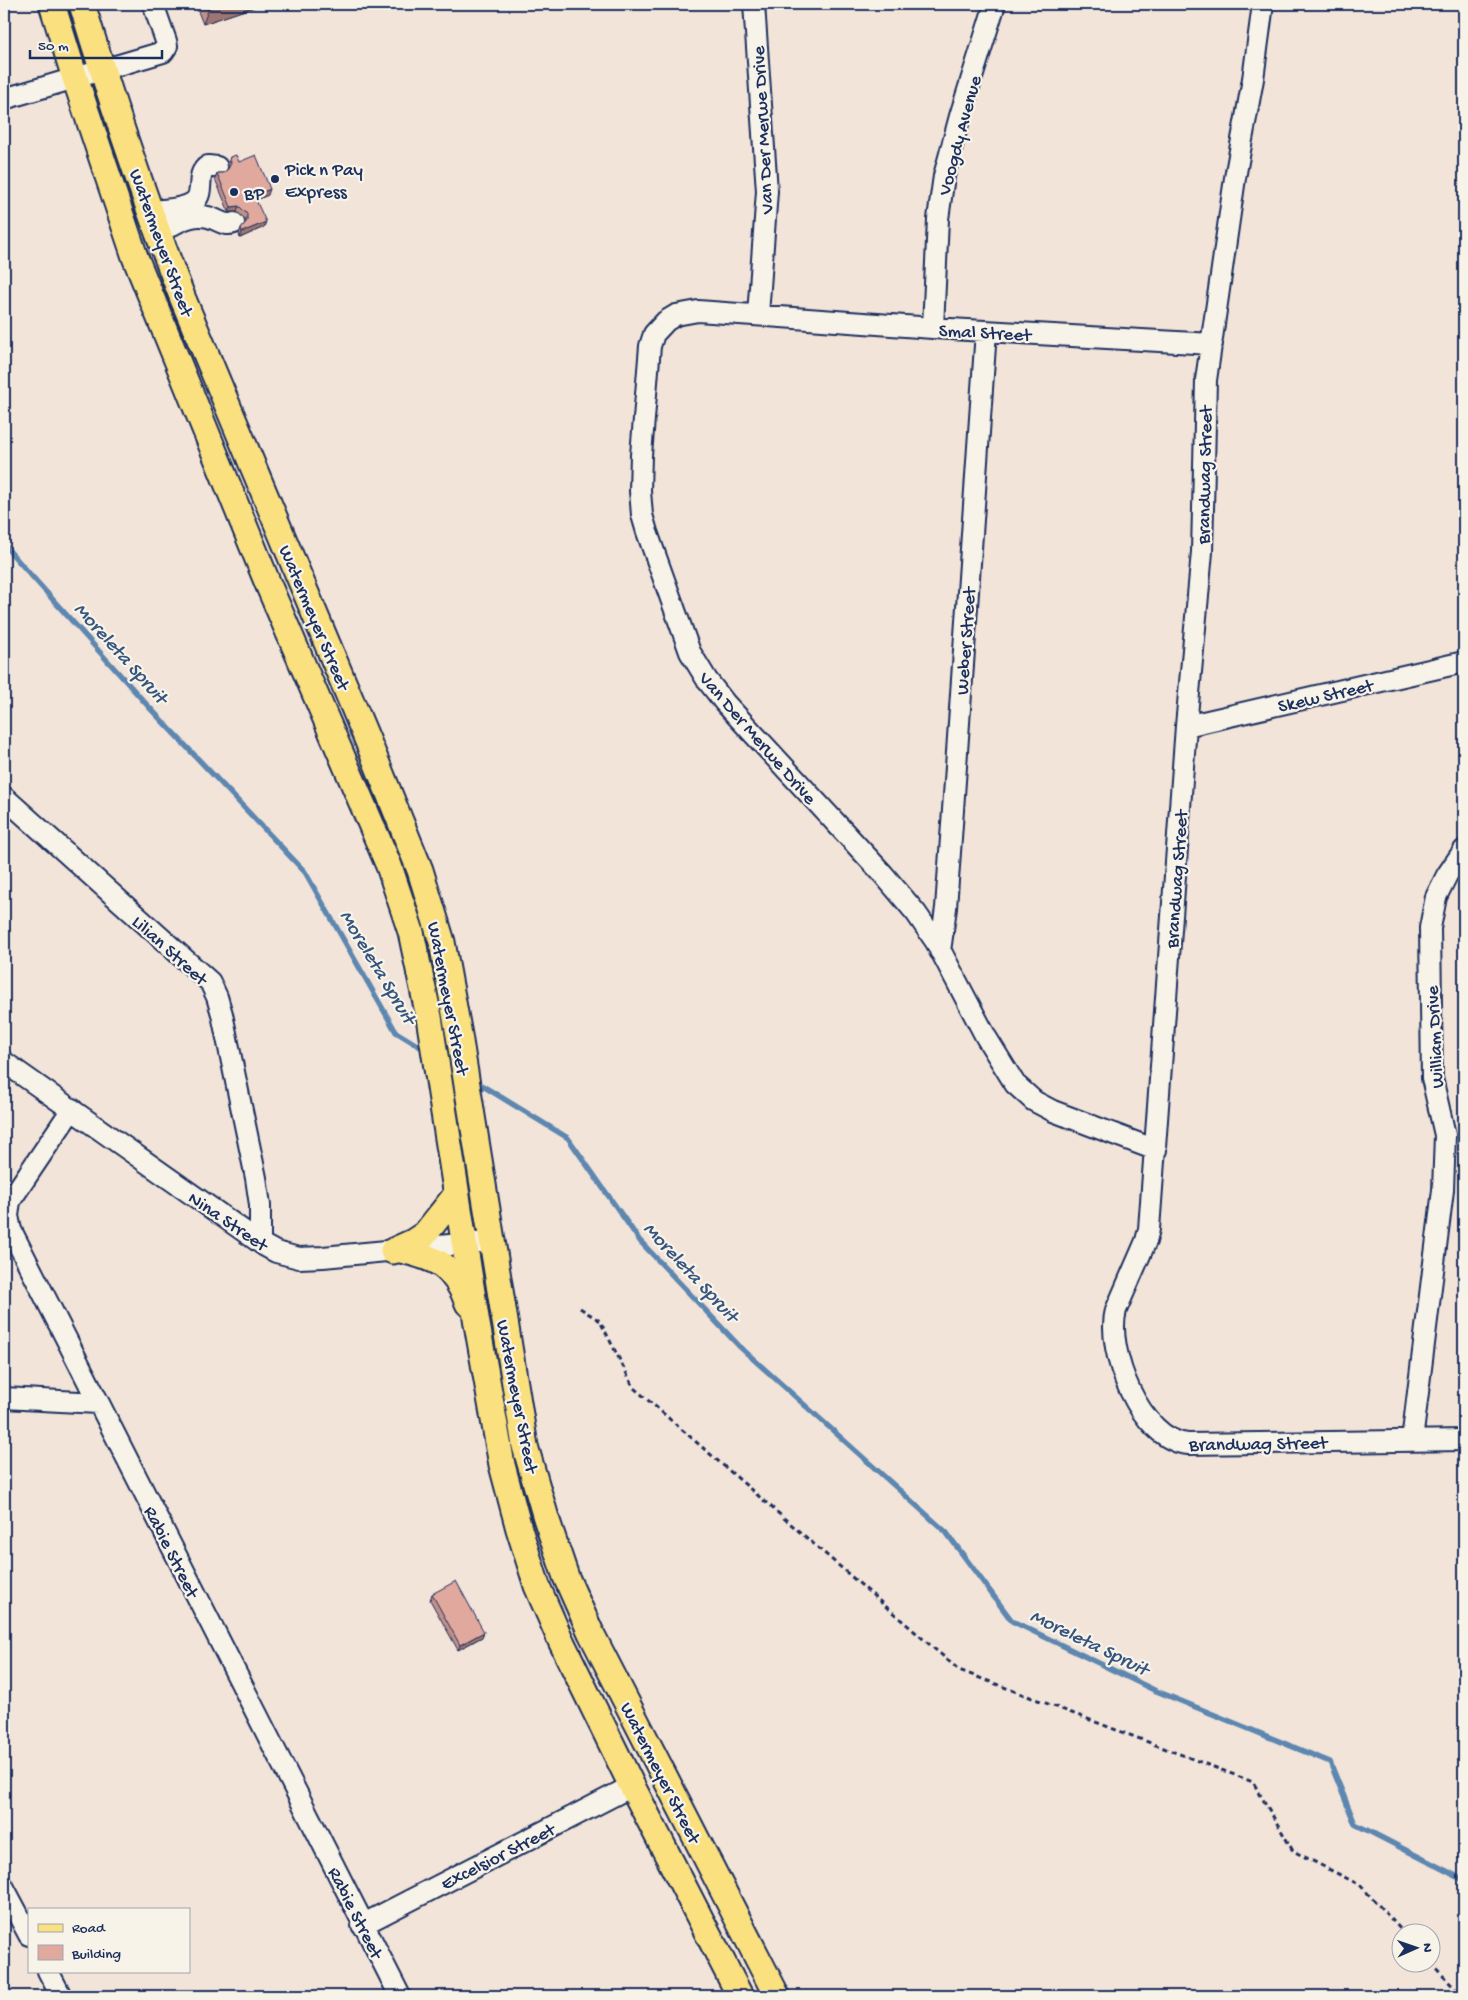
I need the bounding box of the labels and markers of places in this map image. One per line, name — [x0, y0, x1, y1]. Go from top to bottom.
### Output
place label: Pick n Pay Express — [284, 160, 364, 205]
marker: Pick n Pay Express — [269, 173, 281, 185]
place label: BP — [243, 184, 265, 207]
marker: BP — [228, 186, 240, 198]

